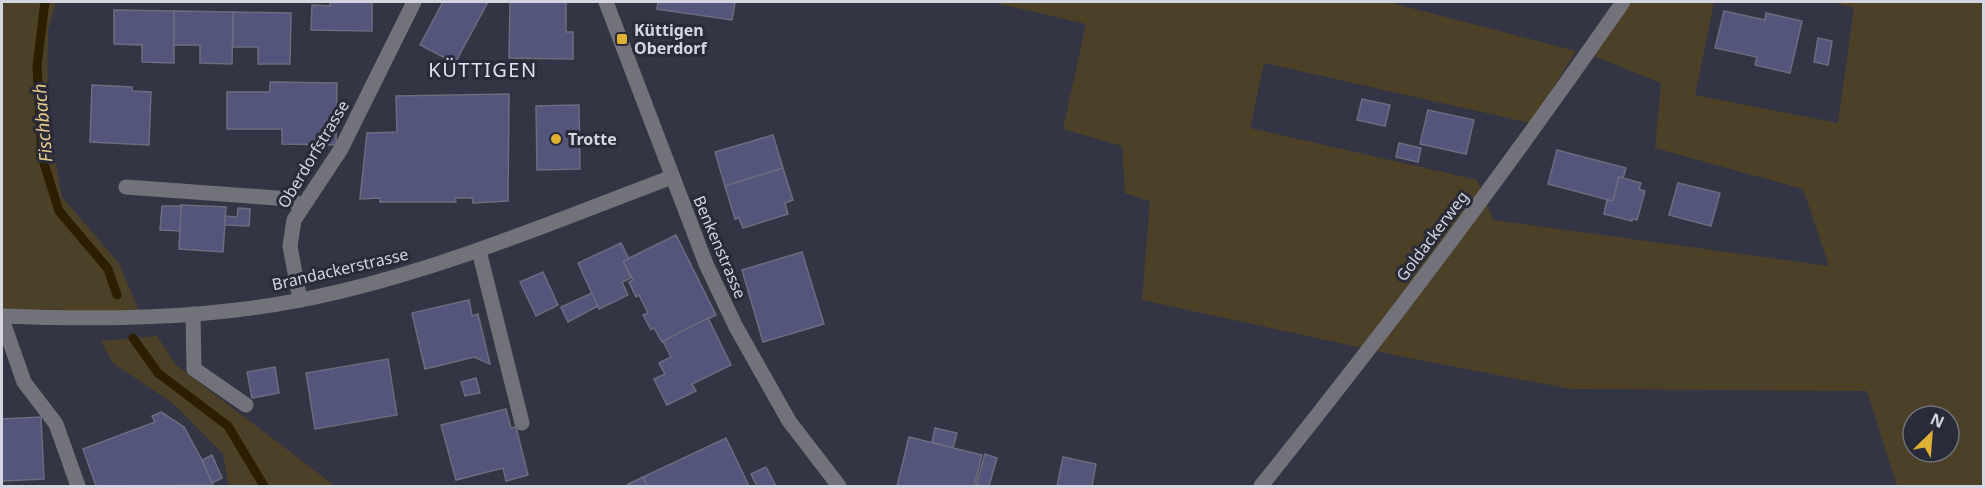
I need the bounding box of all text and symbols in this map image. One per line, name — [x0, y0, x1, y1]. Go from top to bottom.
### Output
place label: Küttigen Oberdorf — [634, 19, 707, 59]
marker: Küttigen Oberdorf — [615, 32, 629, 46]
district label: KÜTTIGEN — [428, 56, 538, 83]
water label: Fischbach — [27, 83, 57, 163]
street label: Oberdorfstrasse — [272, 96, 354, 212]
place label: Trotte — [568, 128, 617, 150]
marker: Trotte — [549, 132, 563, 146]
street label: Goldackerweg — [1391, 186, 1473, 286]
street label: Benkenstrasse — [688, 192, 752, 302]
street label: Brandackerstrasse — [270, 243, 410, 295]
north arrow — [1901, 404, 1961, 464]
text: N — [1927, 408, 1948, 433]

